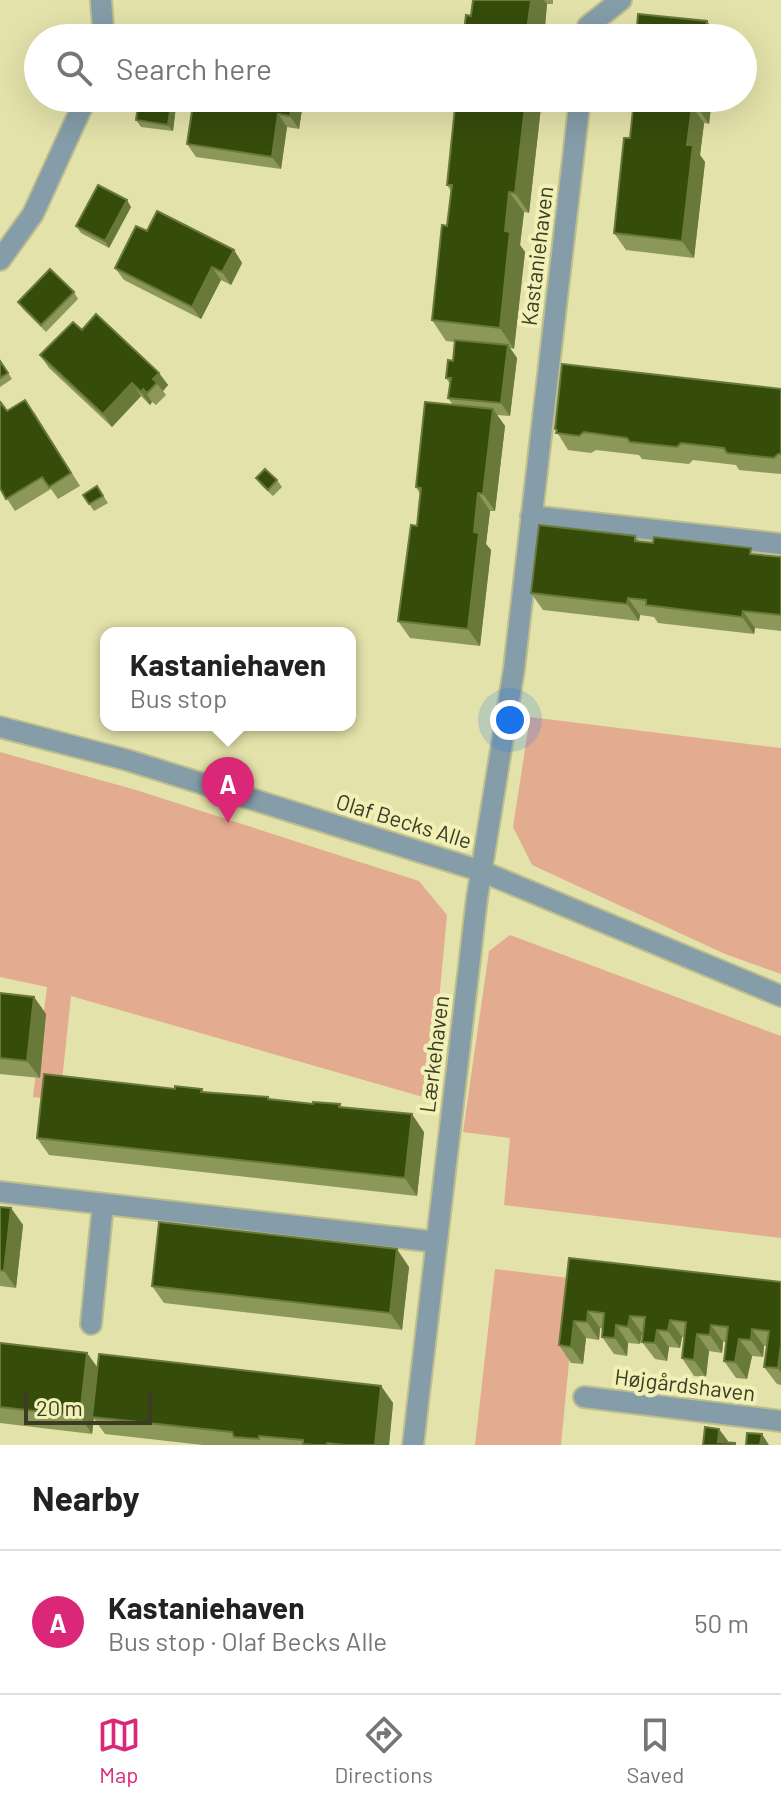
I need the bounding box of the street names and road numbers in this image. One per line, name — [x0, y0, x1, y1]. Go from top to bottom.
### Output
street label: Kastaniehaven — [515, 185, 557, 327]
street label: Olaf Becks Alle — [333, 787, 475, 853]
street label: Lærkehaven — [413, 994, 453, 1114]
street label: Højgårdshaven — [613, 1362, 757, 1406]

